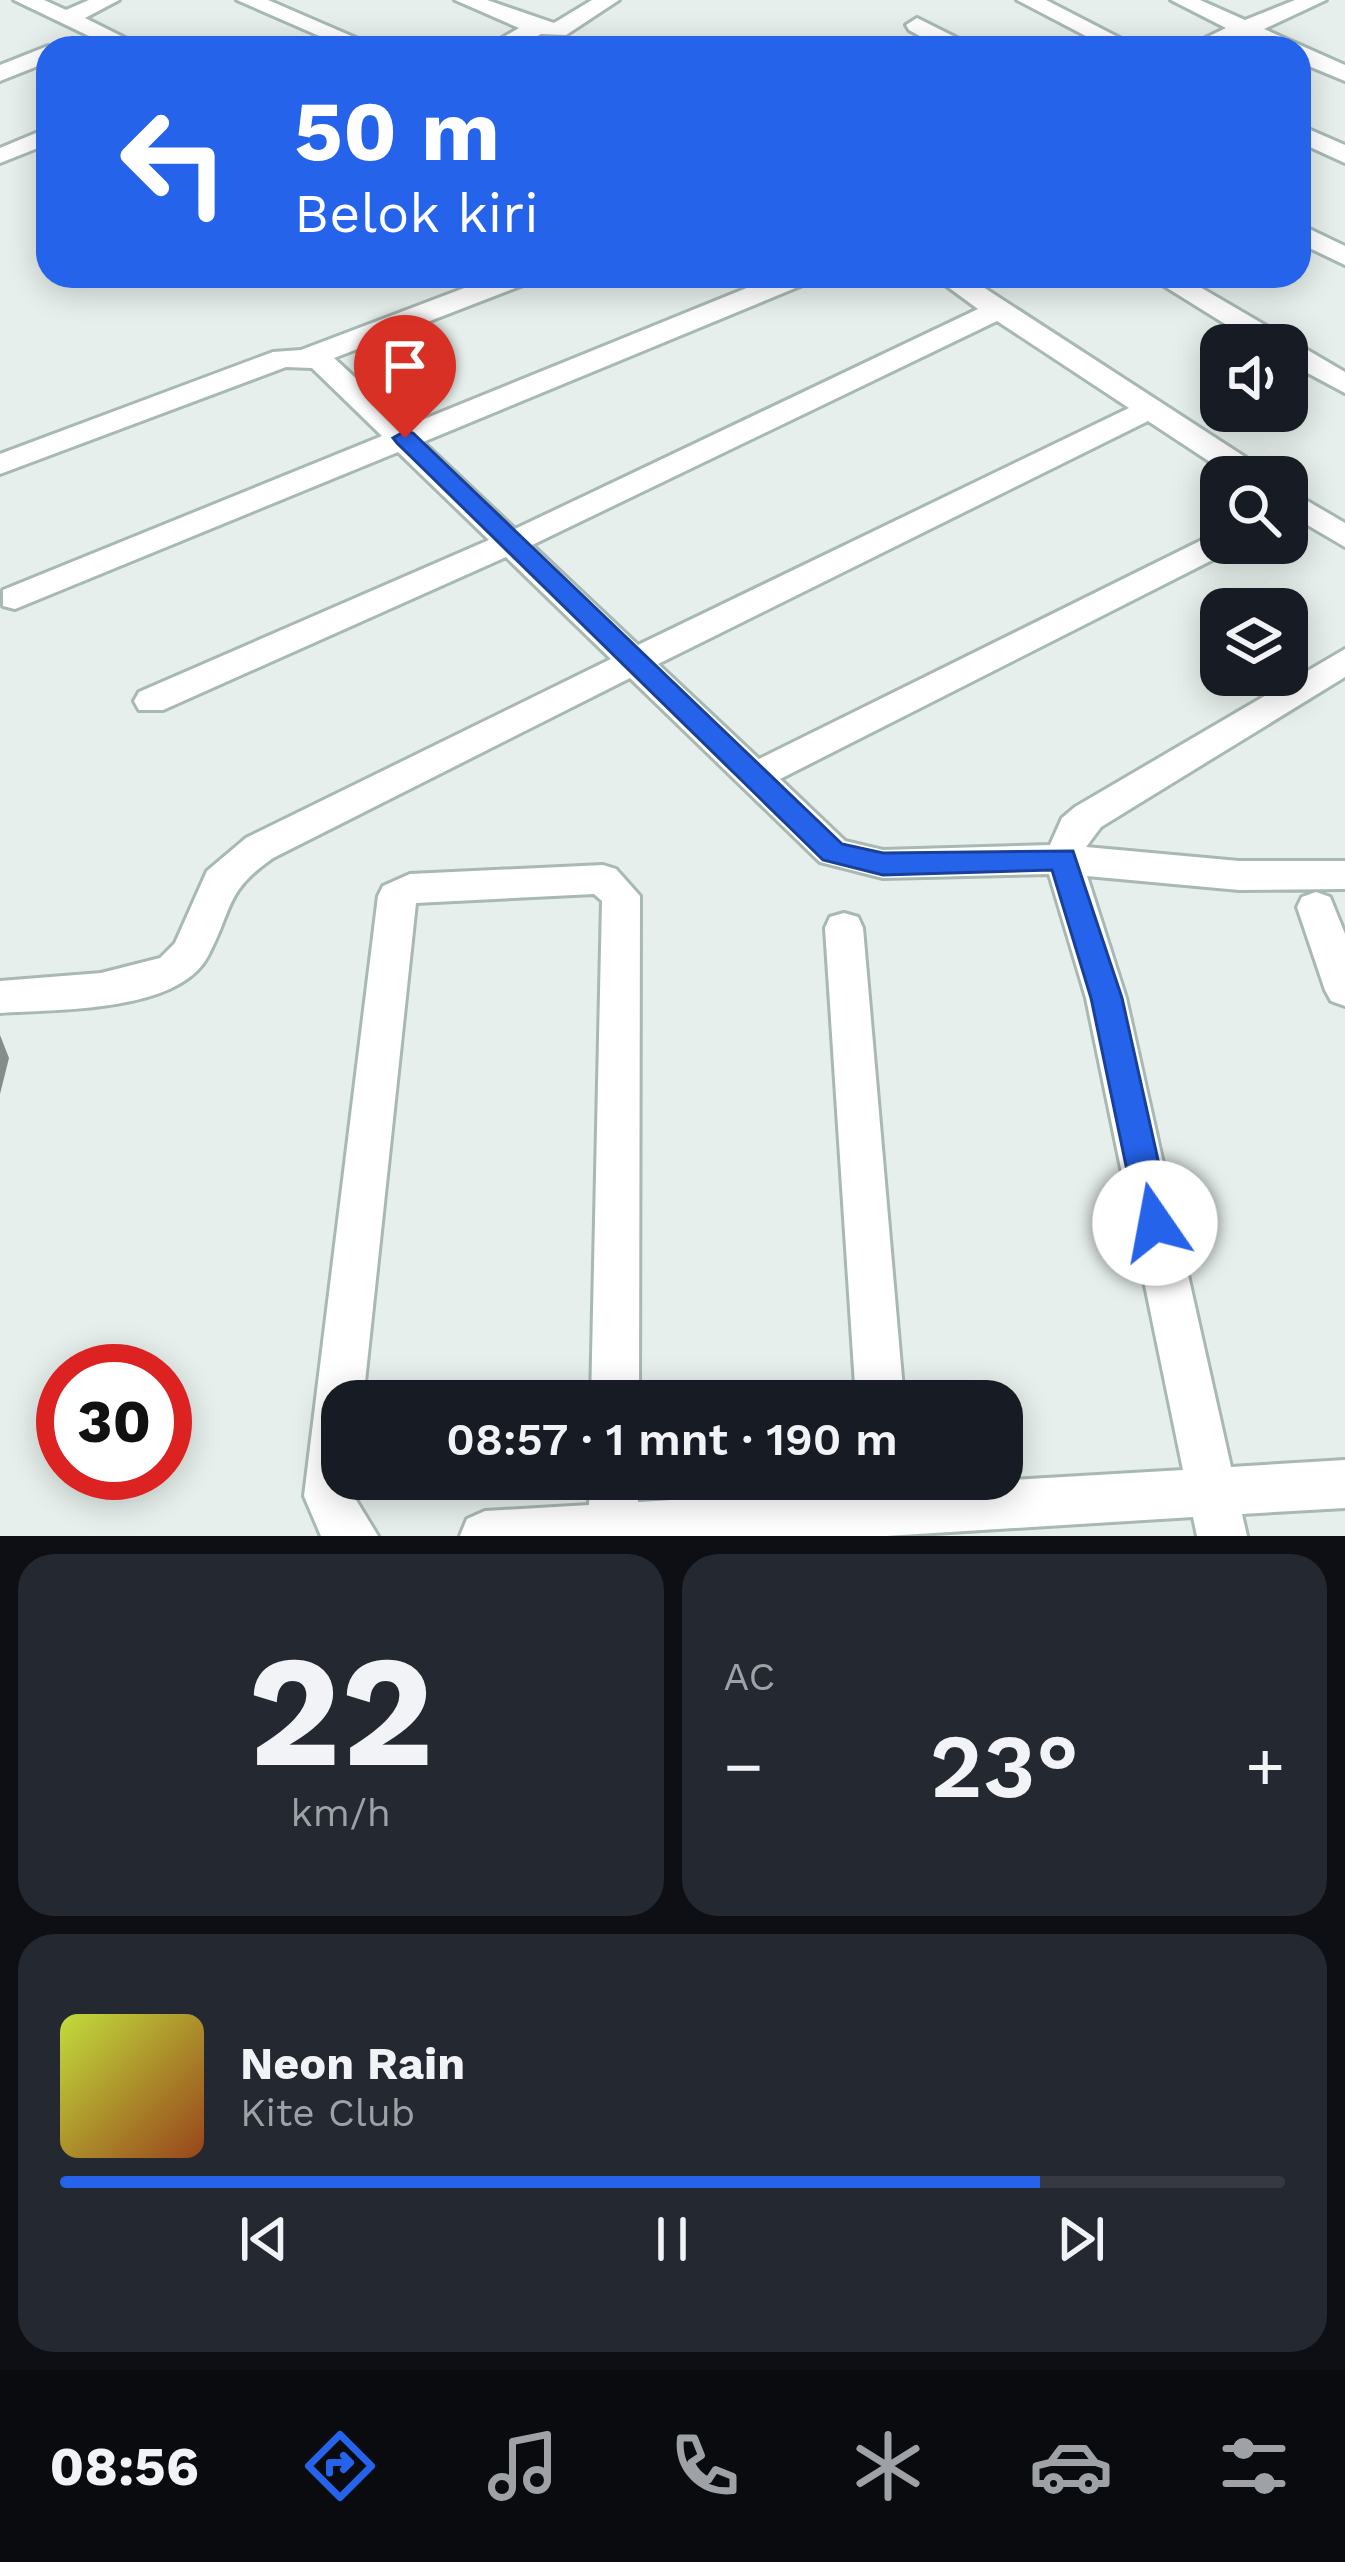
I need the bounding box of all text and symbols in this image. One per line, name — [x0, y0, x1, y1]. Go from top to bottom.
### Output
text: 50 m — [294, 82, 500, 180]
icon: left — [96, 84, 252, 240]
text: Belok kiri — [294, 182, 539, 245]
pin — [354, 315, 456, 438]
map controls — [1200, 324, 1308, 696]
button: sound — [1200, 324, 1308, 432]
icon: arrive — [372, 333, 438, 399]
button: search — [1200, 456, 1308, 564]
button: layers — [1200, 588, 1308, 696]
position arrow — [1092, 1160, 1218, 1286]
speed limit sign: 30 — [36, 1344, 192, 1500]
text: 08:57 · 1 mnt · 190 m — [446, 1413, 898, 1466]
text: 22 — [248, 1620, 434, 1803]
text: AC — [724, 1654, 775, 1699]
text: 23° — [929, 1713, 1079, 1819]
text: − — [724, 1728, 763, 1805]
text: + — [1245, 1728, 1285, 1805]
text: km/h — [291, 1790, 391, 1835]
text: Neon Rain — [240, 2037, 465, 2090]
text: Kite Club — [240, 2090, 415, 2135]
icon: previous — [231, 2206, 297, 2272]
icon: pause — [639, 2206, 705, 2272]
icon: next — [1048, 2206, 1114, 2272]
icon: directions — [298, 2424, 382, 2508]
icon: music — [481, 2424, 565, 2508]
icon: phone — [663, 2424, 747, 2508]
icon: climate — [846, 2424, 930, 2508]
icon: car — [1029, 2424, 1113, 2508]
icon: filters — [1212, 2424, 1296, 2508]
text: 08:56 — [49, 2435, 199, 2498]

